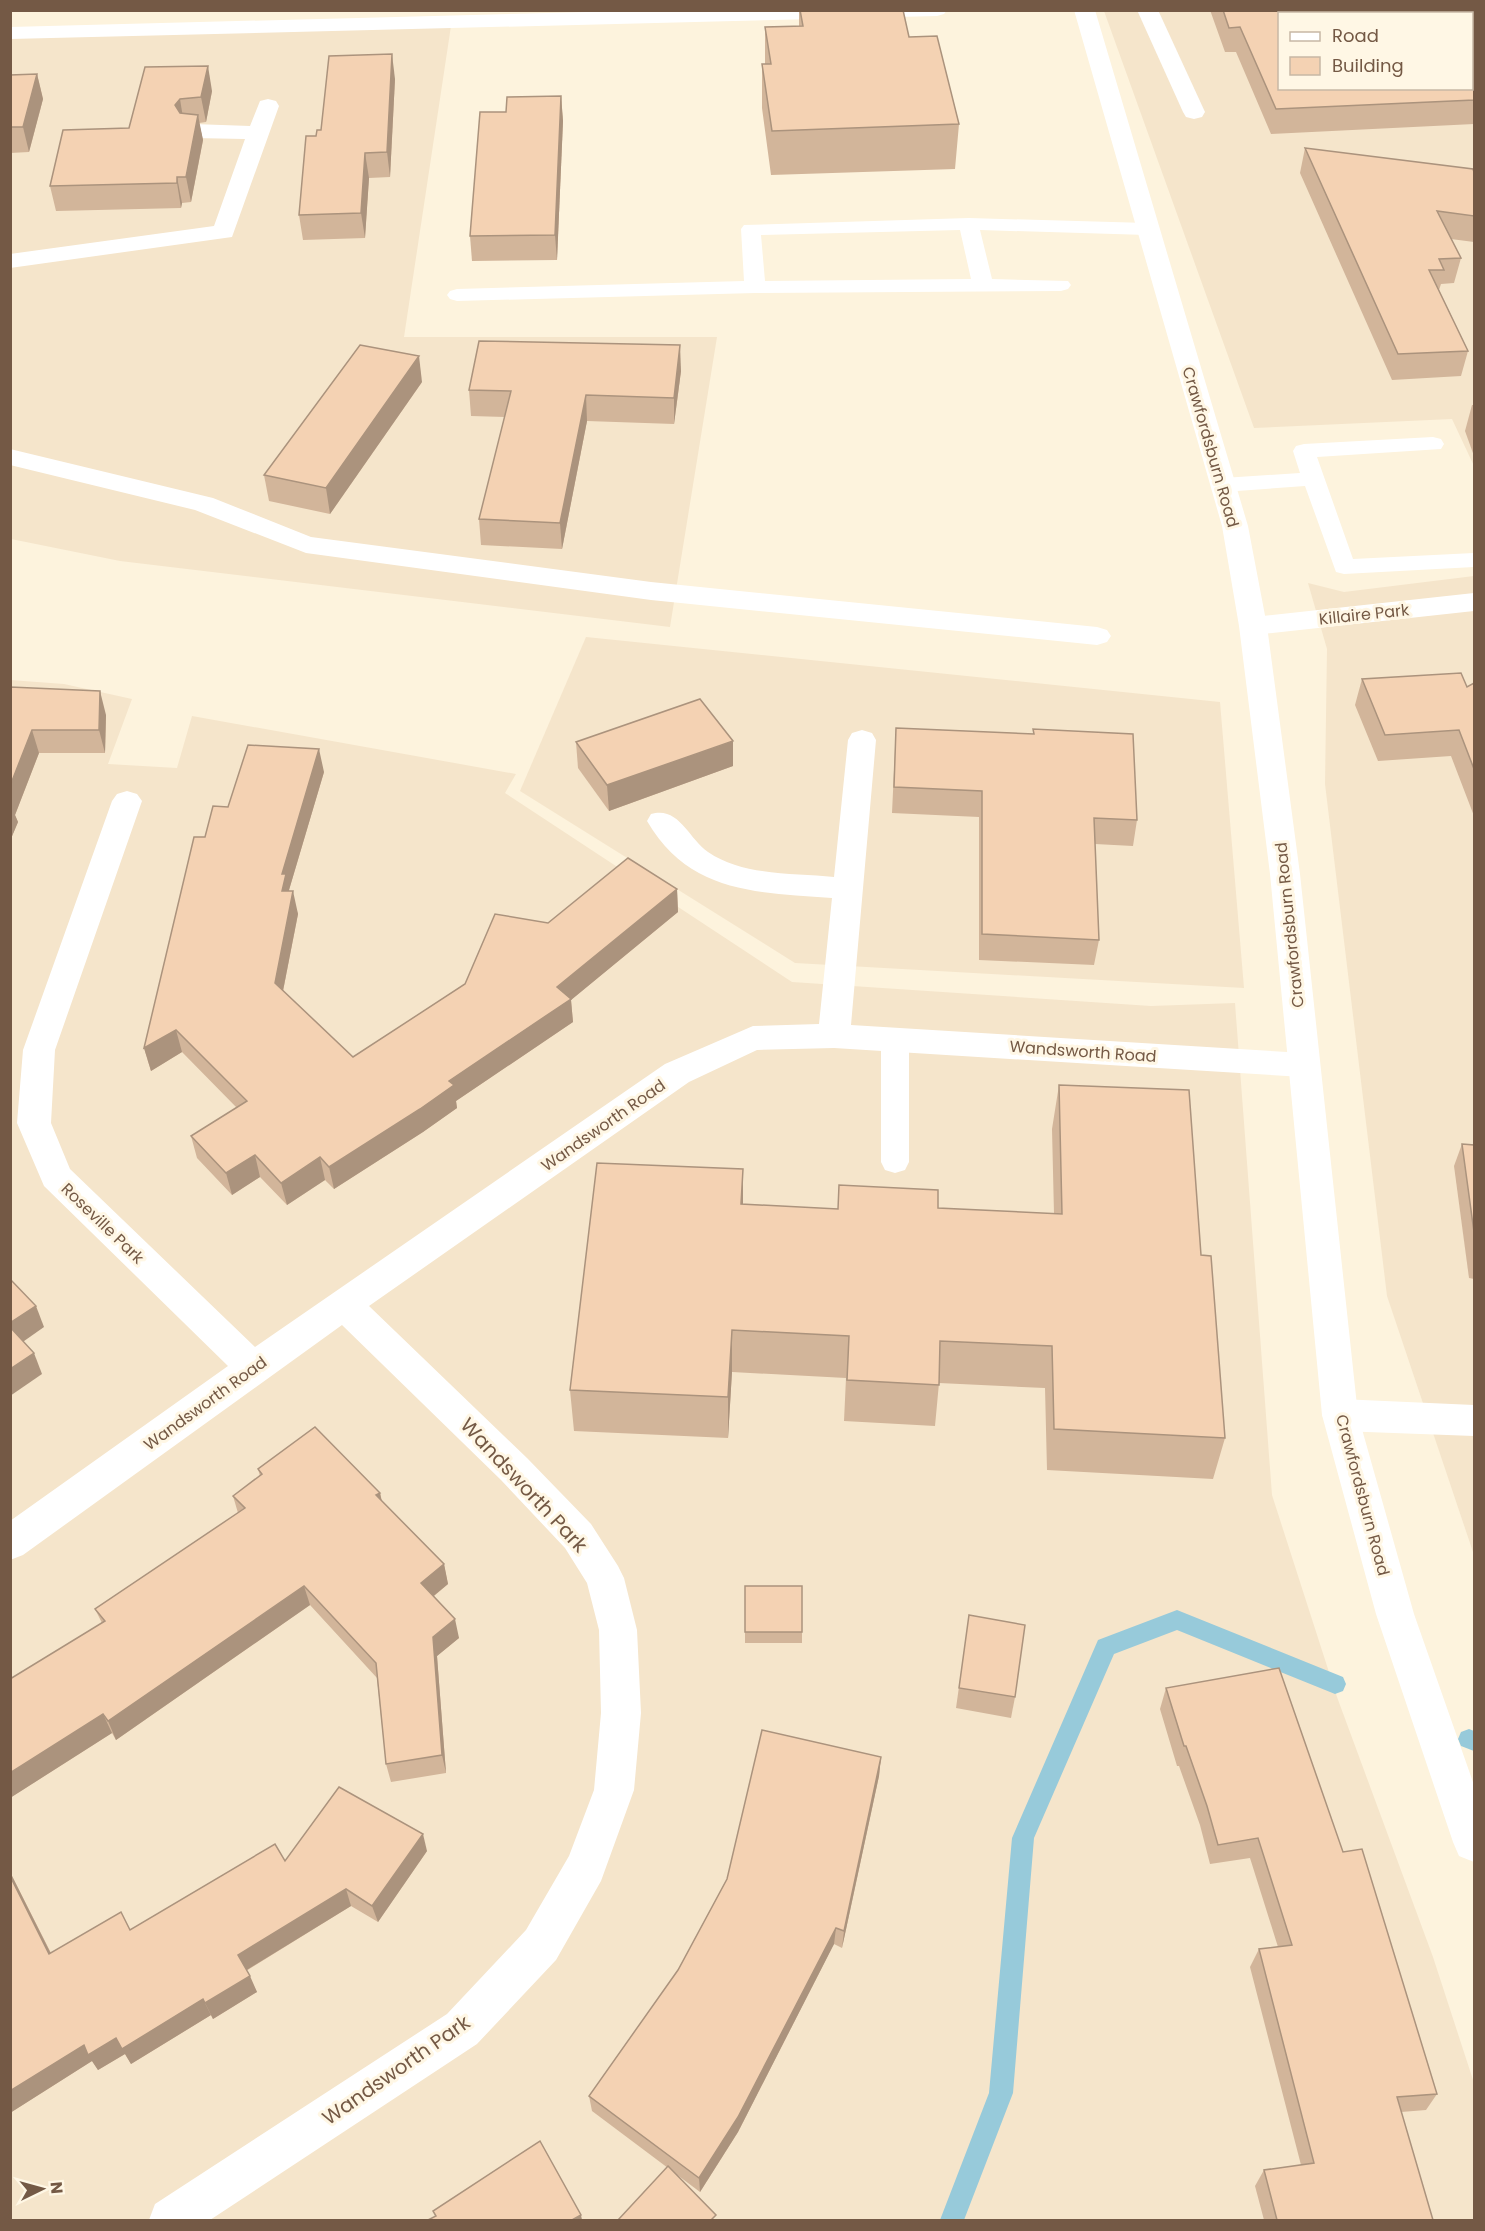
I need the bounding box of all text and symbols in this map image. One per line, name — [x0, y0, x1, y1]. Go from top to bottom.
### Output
legend — [1278, 12, 1473, 90]
text: Road — [1332, 23, 1379, 48]
text: Building — [1332, 53, 1404, 78]
street label: Crawfordsburn Road — [1177, 364, 1244, 530]
street label: Killaire Park — [1318, 598, 1411, 631]
street label: Crawfordsburn Road — [1269, 841, 1310, 1009]
street label: Wandsworth Road — [1009, 1035, 1157, 1068]
street label: Wandsworth Road — [536, 1074, 670, 1177]
street label: Roseville Park — [56, 1178, 150, 1269]
street label: Wandsworth Road — [139, 1351, 272, 1456]
street label: Wandsworth Park — [454, 1412, 594, 1559]
street label: Crawfordsburn Road — [1330, 1412, 1395, 1578]
street label: Wandsworth Park — [316, 2008, 476, 2132]
north arrow — [12, 2159, 72, 2219]
text: N — [44, 2181, 68, 2195]

